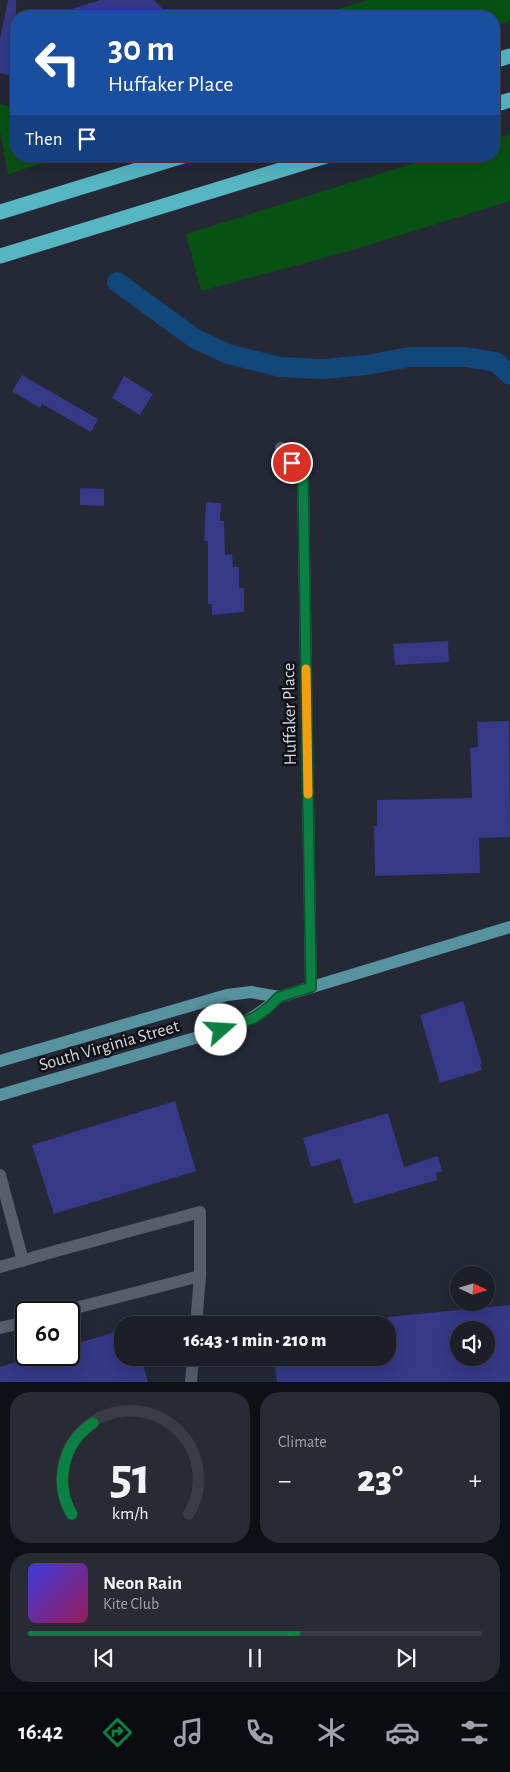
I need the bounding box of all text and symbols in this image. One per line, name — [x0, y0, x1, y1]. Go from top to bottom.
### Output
icon: left — [25, 30, 90, 95]
text: 30 m — [108, 32, 175, 67]
text: Huffaker Place — [108, 73, 233, 95]
icon: arrive — [73, 125, 101, 153]
text: Then — [25, 130, 63, 149]
pin — [271, 442, 313, 484]
icon: arrive — [278, 449, 306, 477]
street label: Huffaker Place — [280, 663, 300, 765]
position arrow — [194, 1003, 246, 1055]
street label: South Virginia Street — [37, 1017, 182, 1075]
north arrow — [450, 1266, 495, 1311]
map controls — [450, 1266, 495, 1366]
speed limit sign: 60 — [15, 1301, 80, 1366]
button: sound — [450, 1321, 495, 1366]
text: 16:43 · 1 min · 210 m — [184, 1331, 326, 1350]
text: Climate — [278, 1434, 327, 1450]
text: 51 — [109, 1451, 151, 1503]
text: 23° — [357, 1461, 403, 1499]
text: − — [278, 1467, 291, 1495]
text: + — [469, 1467, 482, 1495]
text: km/h — [112, 1505, 148, 1523]
text: Neon Rain — [103, 1574, 182, 1593]
text: Kite Club — [103, 1596, 159, 1612]
icon: previous — [90, 1644, 118, 1672]
icon: pause — [241, 1644, 269, 1672]
icon: next — [392, 1644, 420, 1672]
icon: directions — [100, 1715, 135, 1750]
icon: music — [171, 1715, 206, 1750]
icon: phone — [242, 1715, 277, 1750]
icon: climate — [314, 1715, 349, 1750]
icon: car — [385, 1715, 420, 1750]
icon: filters — [457, 1715, 492, 1750]
text: 16:42 — [18, 1721, 63, 1743]

